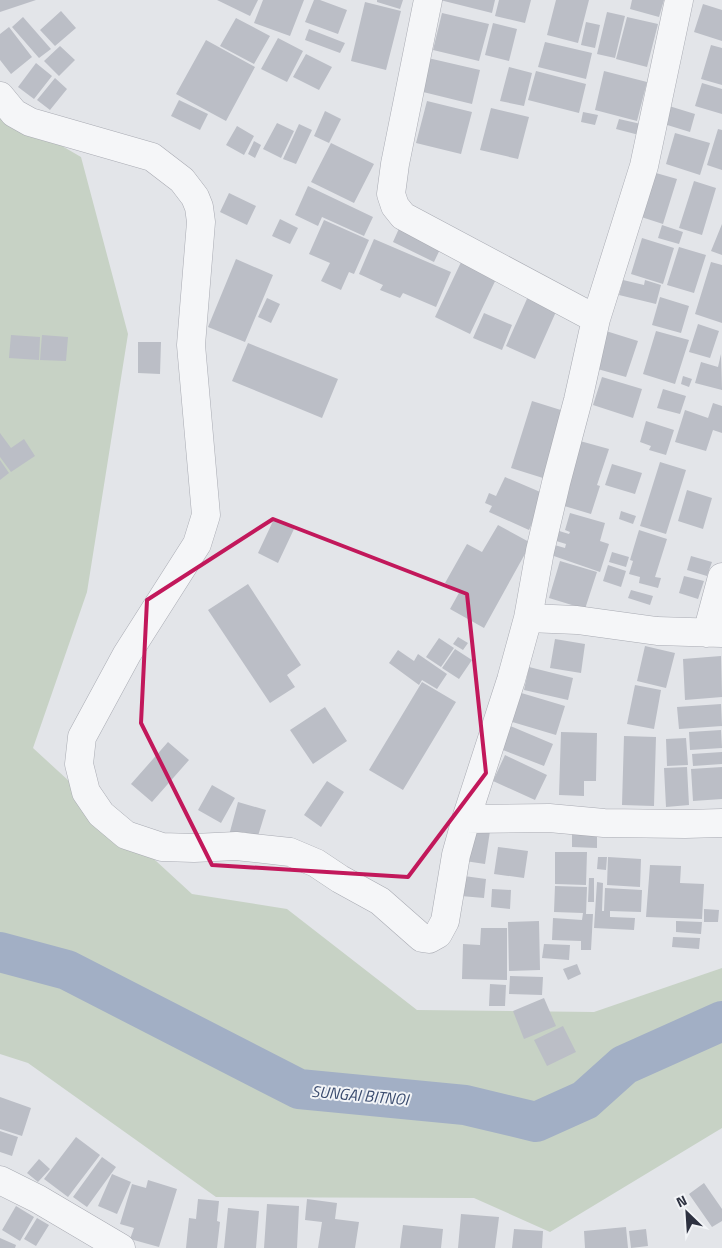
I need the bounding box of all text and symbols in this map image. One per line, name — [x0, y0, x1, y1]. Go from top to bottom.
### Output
water label: SUNGAI BITNOI — [311, 1079, 412, 1111]
north arrow — [662, 1188, 712, 1238]
text: N — [672, 1189, 690, 1212]

